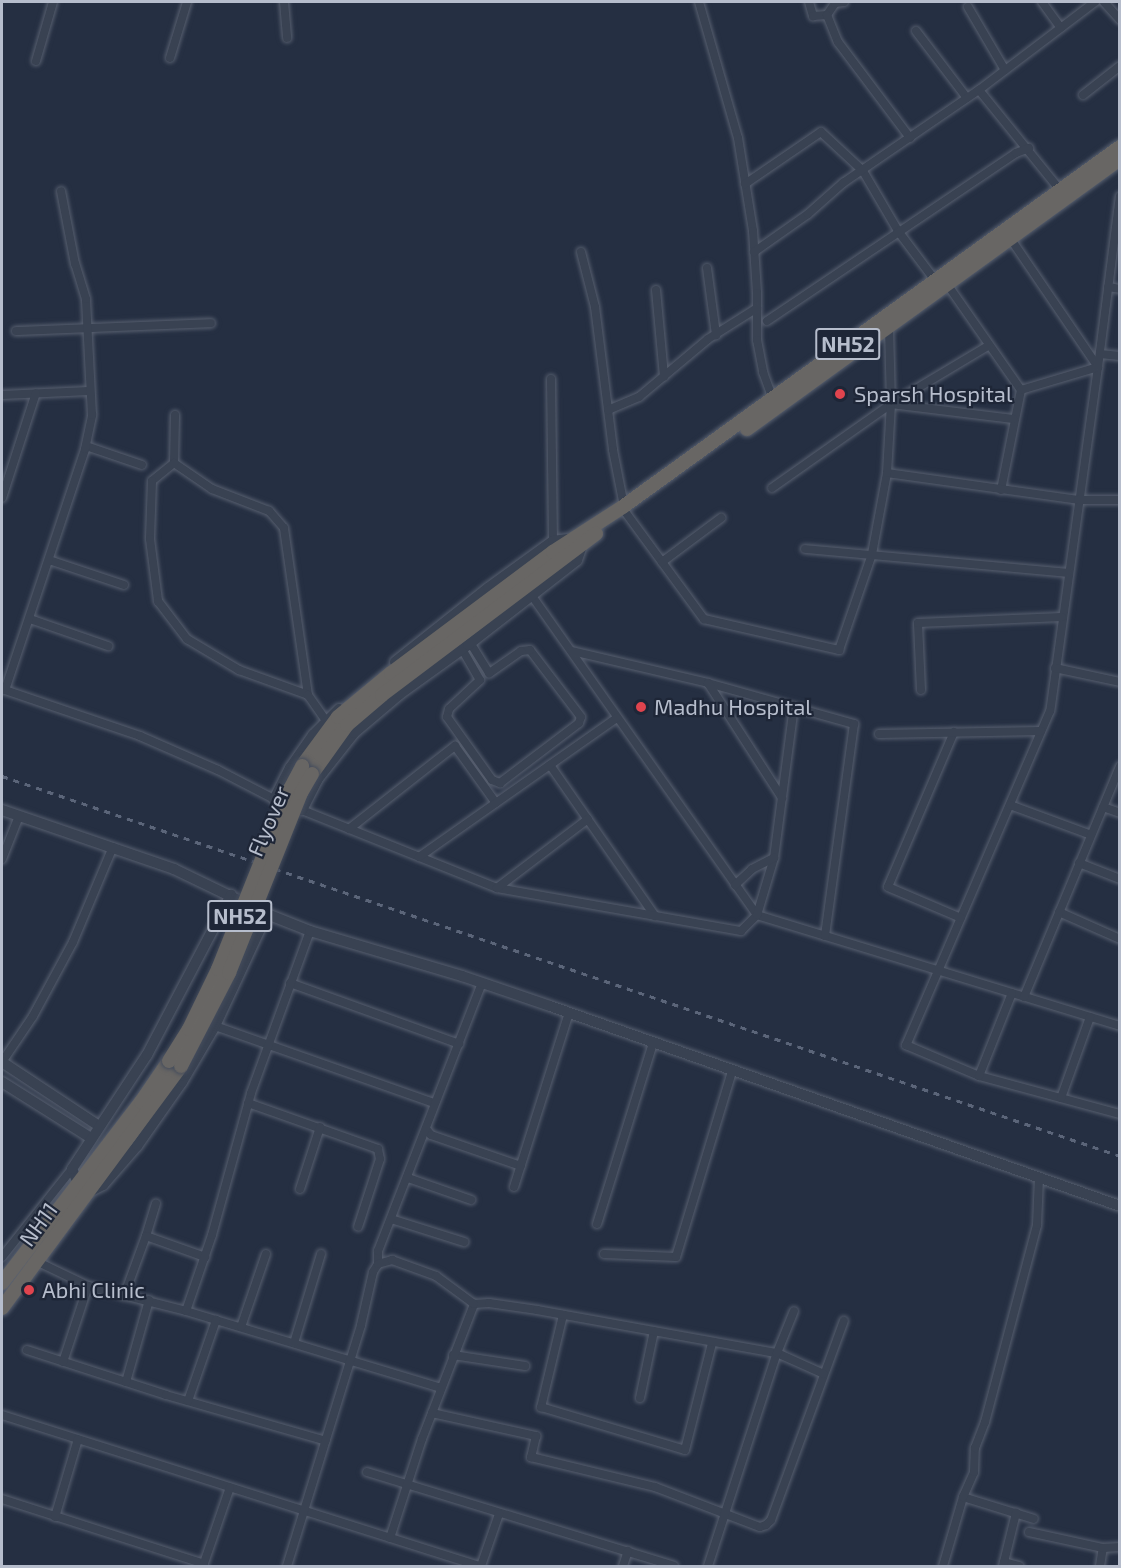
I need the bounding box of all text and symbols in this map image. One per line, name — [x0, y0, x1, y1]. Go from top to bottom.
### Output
road number: NH52 — [815, 326, 881, 362]
place label: Sparsh Hospital — [854, 381, 1012, 407]
marker: Sparsh Hospital — [831, 385, 849, 403]
place label: Madhu Hospital — [654, 694, 812, 720]
marker: Madhu Hospital — [632, 698, 650, 716]
street label: Flyover — [241, 782, 295, 860]
road number: NH52 — [207, 898, 273, 934]
street label: NH11 — [13, 1197, 63, 1251]
place label: Abhi Clinic — [42, 1277, 145, 1303]
marker: Abhi Clinic — [20, 1281, 38, 1299]

